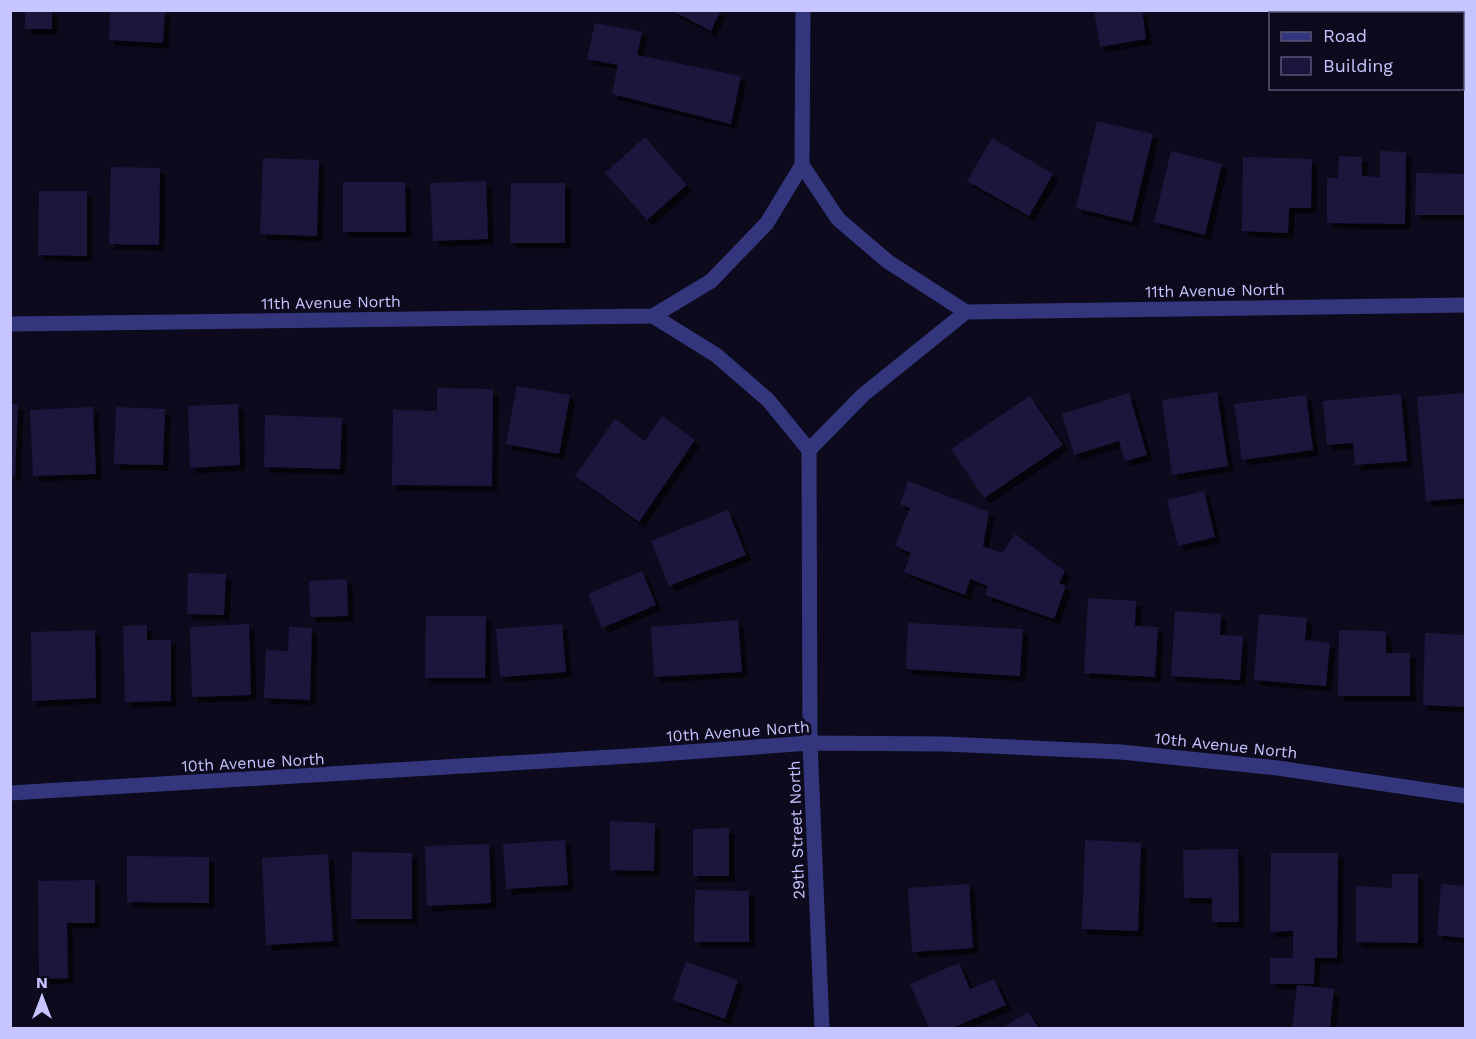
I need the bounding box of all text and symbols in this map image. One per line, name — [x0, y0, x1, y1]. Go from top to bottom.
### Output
legend — [1269, 12, 1464, 90]
text: Road — [1323, 25, 1367, 46]
text: Building — [1323, 55, 1393, 76]
street label: 11th Avenue North — [1145, 280, 1285, 301]
street label: 11th Avenue North — [261, 292, 401, 313]
street label: 10th Avenue North — [666, 717, 810, 746]
street label: 10th Avenue North — [1154, 729, 1298, 762]
street label: 10th Avenue North — [181, 749, 325, 776]
street label: 29th Street North — [785, 760, 808, 900]
north arrow — [12, 967, 72, 1027]
text: N — [36, 973, 48, 992]

